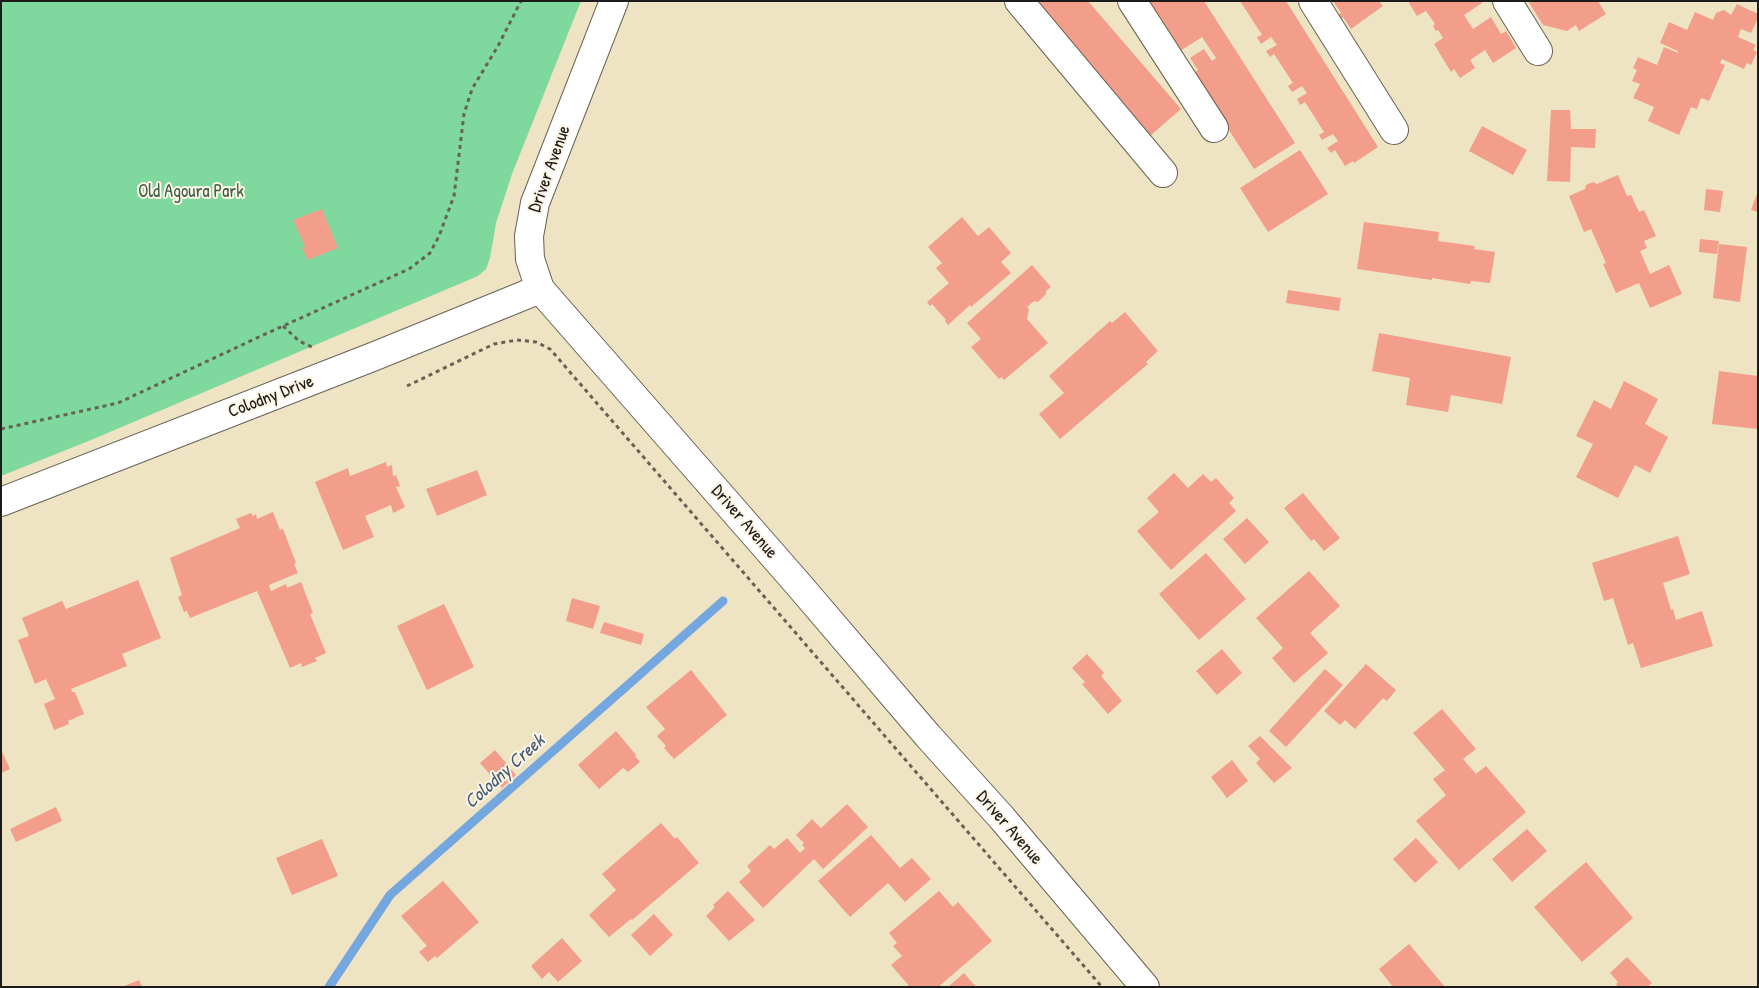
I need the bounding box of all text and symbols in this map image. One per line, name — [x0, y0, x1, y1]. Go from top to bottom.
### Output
street label: Driver Avenue — [524, 123, 576, 215]
park label: Old Agoura Park — [138, 181, 244, 203]
street label: Colodny Drive — [225, 371, 317, 423]
street label: Driver Avenue — [706, 481, 782, 563]
water label: Colodny Creek — [460, 730, 550, 814]
street label: Driver Avenue — [971, 787, 1047, 869]

